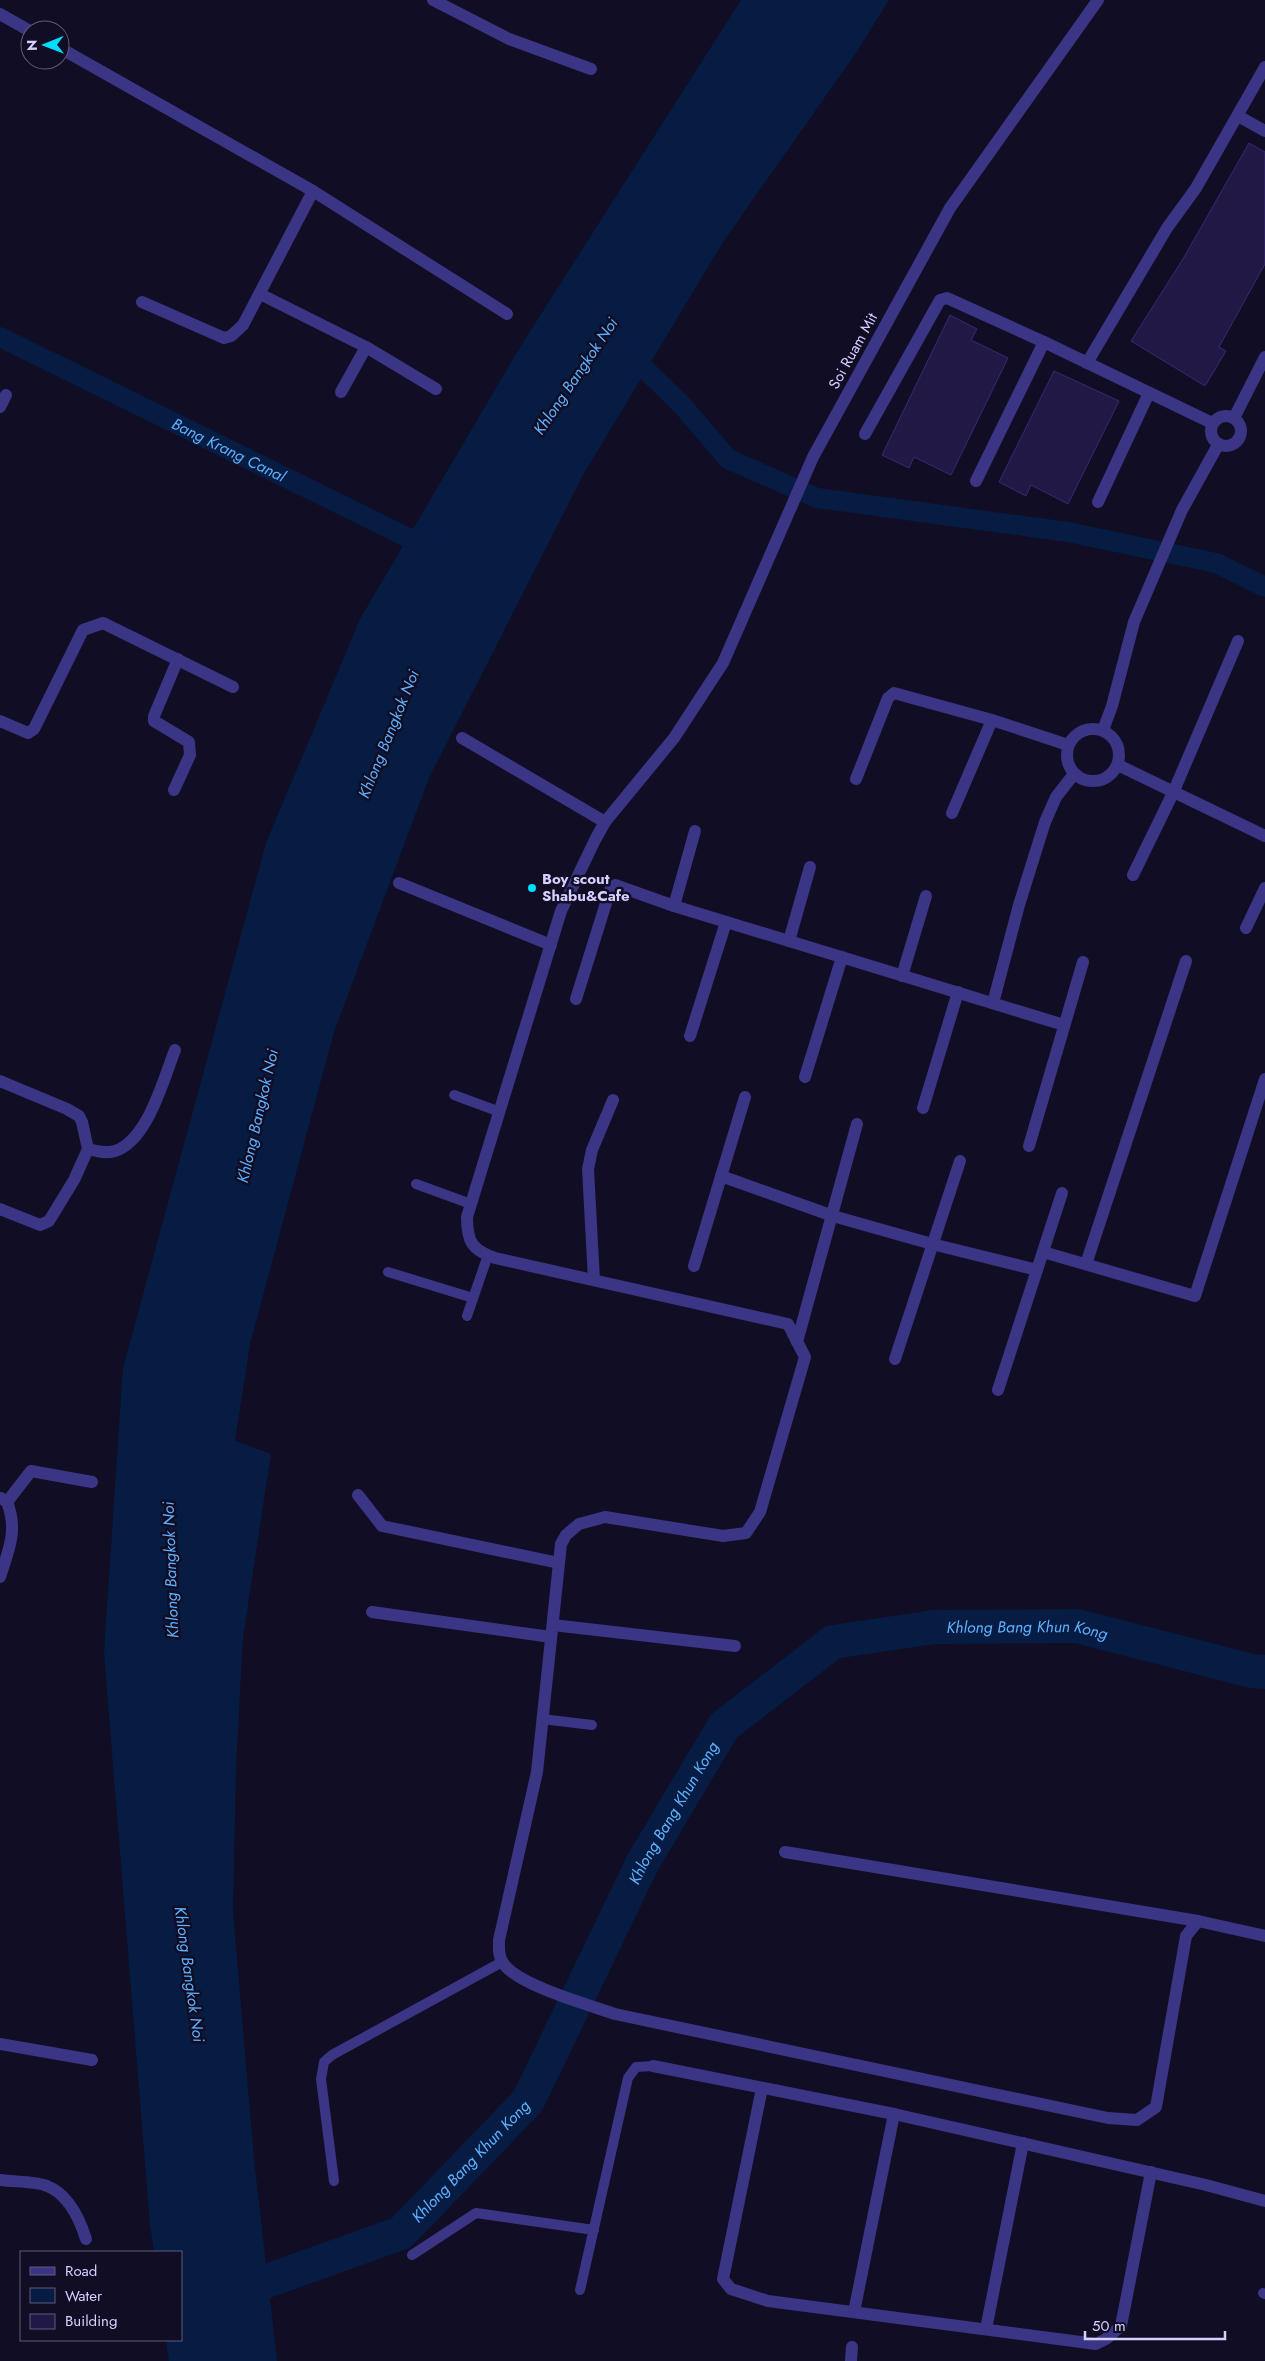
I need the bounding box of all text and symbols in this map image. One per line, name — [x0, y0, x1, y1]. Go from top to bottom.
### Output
north arrow — [20, 20, 70, 70]
text: N — [22, 39, 42, 51]
street label: Soi Ruam Mit — [823, 309, 883, 393]
water label: Khlong Bangkok Noi — [528, 312, 624, 439]
water label: Bang Krang Canal — [168, 412, 291, 488]
water label: Khlong Bangkok Noi — [352, 666, 425, 802]
place label: Boy scout Shabu&Cafe — [542, 868, 630, 907]
marker: Boy scout Shabu&Cafe — [526, 882, 538, 894]
water label: Khlong Bangkok Noi — [231, 1046, 284, 1185]
water label: Khlong Bangkok Noi — [157, 1500, 184, 1639]
water label: Khlong Bang Khun Kong — [946, 1615, 1110, 1646]
water label: Khlong Bang Khun Kong — [623, 1737, 724, 1888]
water label: Khlong Bangkok Noi — [169, 1905, 211, 2044]
water label: Khlong Bang Khun Kong — [406, 2095, 535, 2228]
legend — [20, 2251, 182, 2341]
text: Road — [65, 2260, 97, 2282]
text: Water — [65, 2285, 103, 2307]
scale bar — [1085, 2308, 1225, 2340]
text: Building — [65, 2310, 117, 2332]
text: 50 m — [1092, 2315, 1126, 2337]

